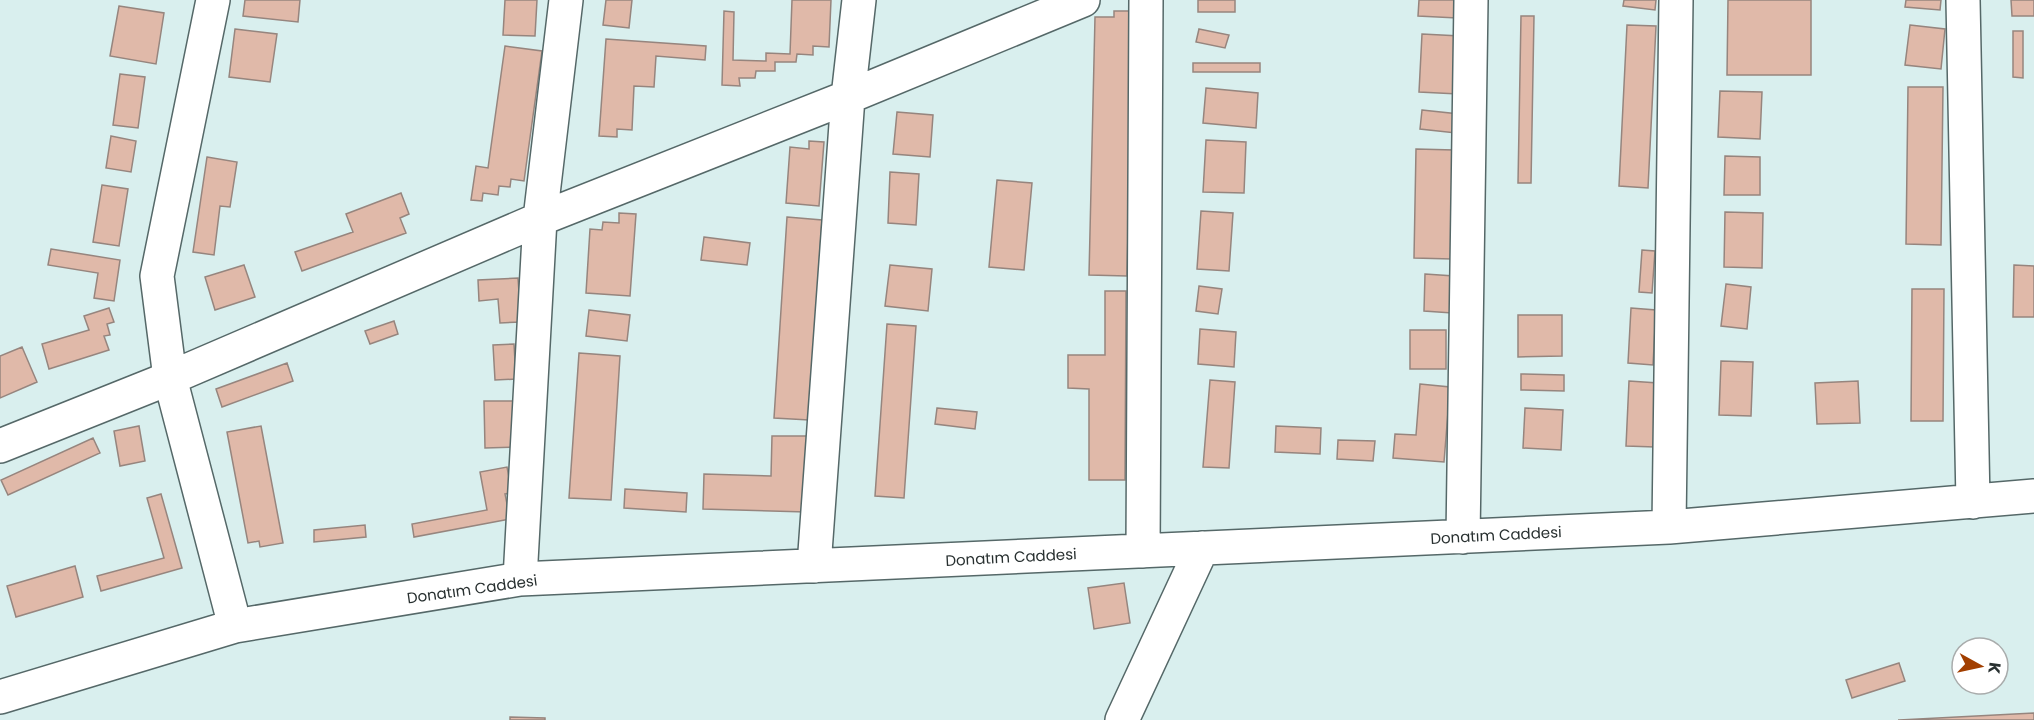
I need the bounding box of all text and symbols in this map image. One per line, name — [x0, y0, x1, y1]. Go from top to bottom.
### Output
street label: Donatım Caddesi — [1430, 521, 1562, 549]
street label: Donatım Caddesi — [945, 543, 1077, 571]
street label: Donatım Caddesi — [405, 569, 539, 609]
north arrow — [1950, 636, 2010, 696]
text: K — [1982, 661, 2007, 675]

